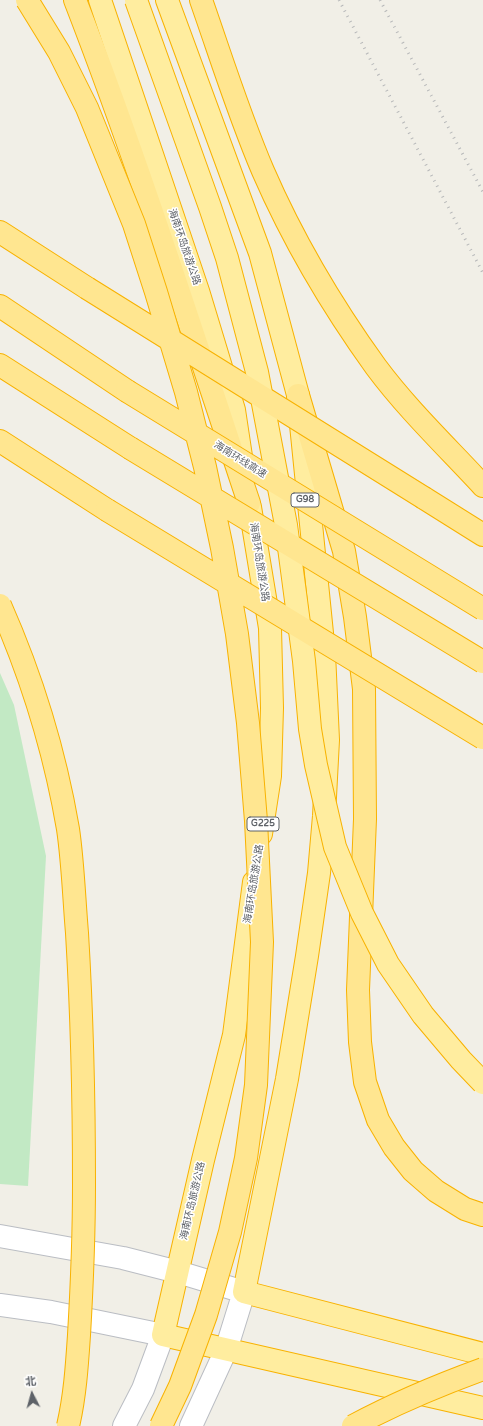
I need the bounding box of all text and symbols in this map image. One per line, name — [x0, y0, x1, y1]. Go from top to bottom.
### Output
street label: 海南环岛旅游公路 — [165, 207, 203, 287]
street label: 海南环线高速 — [211, 439, 269, 481]
road number: G98 — [291, 493, 319, 507]
street label: 海南环岛旅游公路 — [247, 522, 271, 602]
road number: G225 — [247, 817, 279, 831]
street label: 海南环岛旅游公路 — [242, 844, 266, 924]
street label: 海南环岛旅游公路 — [178, 1161, 208, 1241]
north arrow — [12, 1374, 52, 1414]
text: 北 — [25, 1375, 37, 1389]

